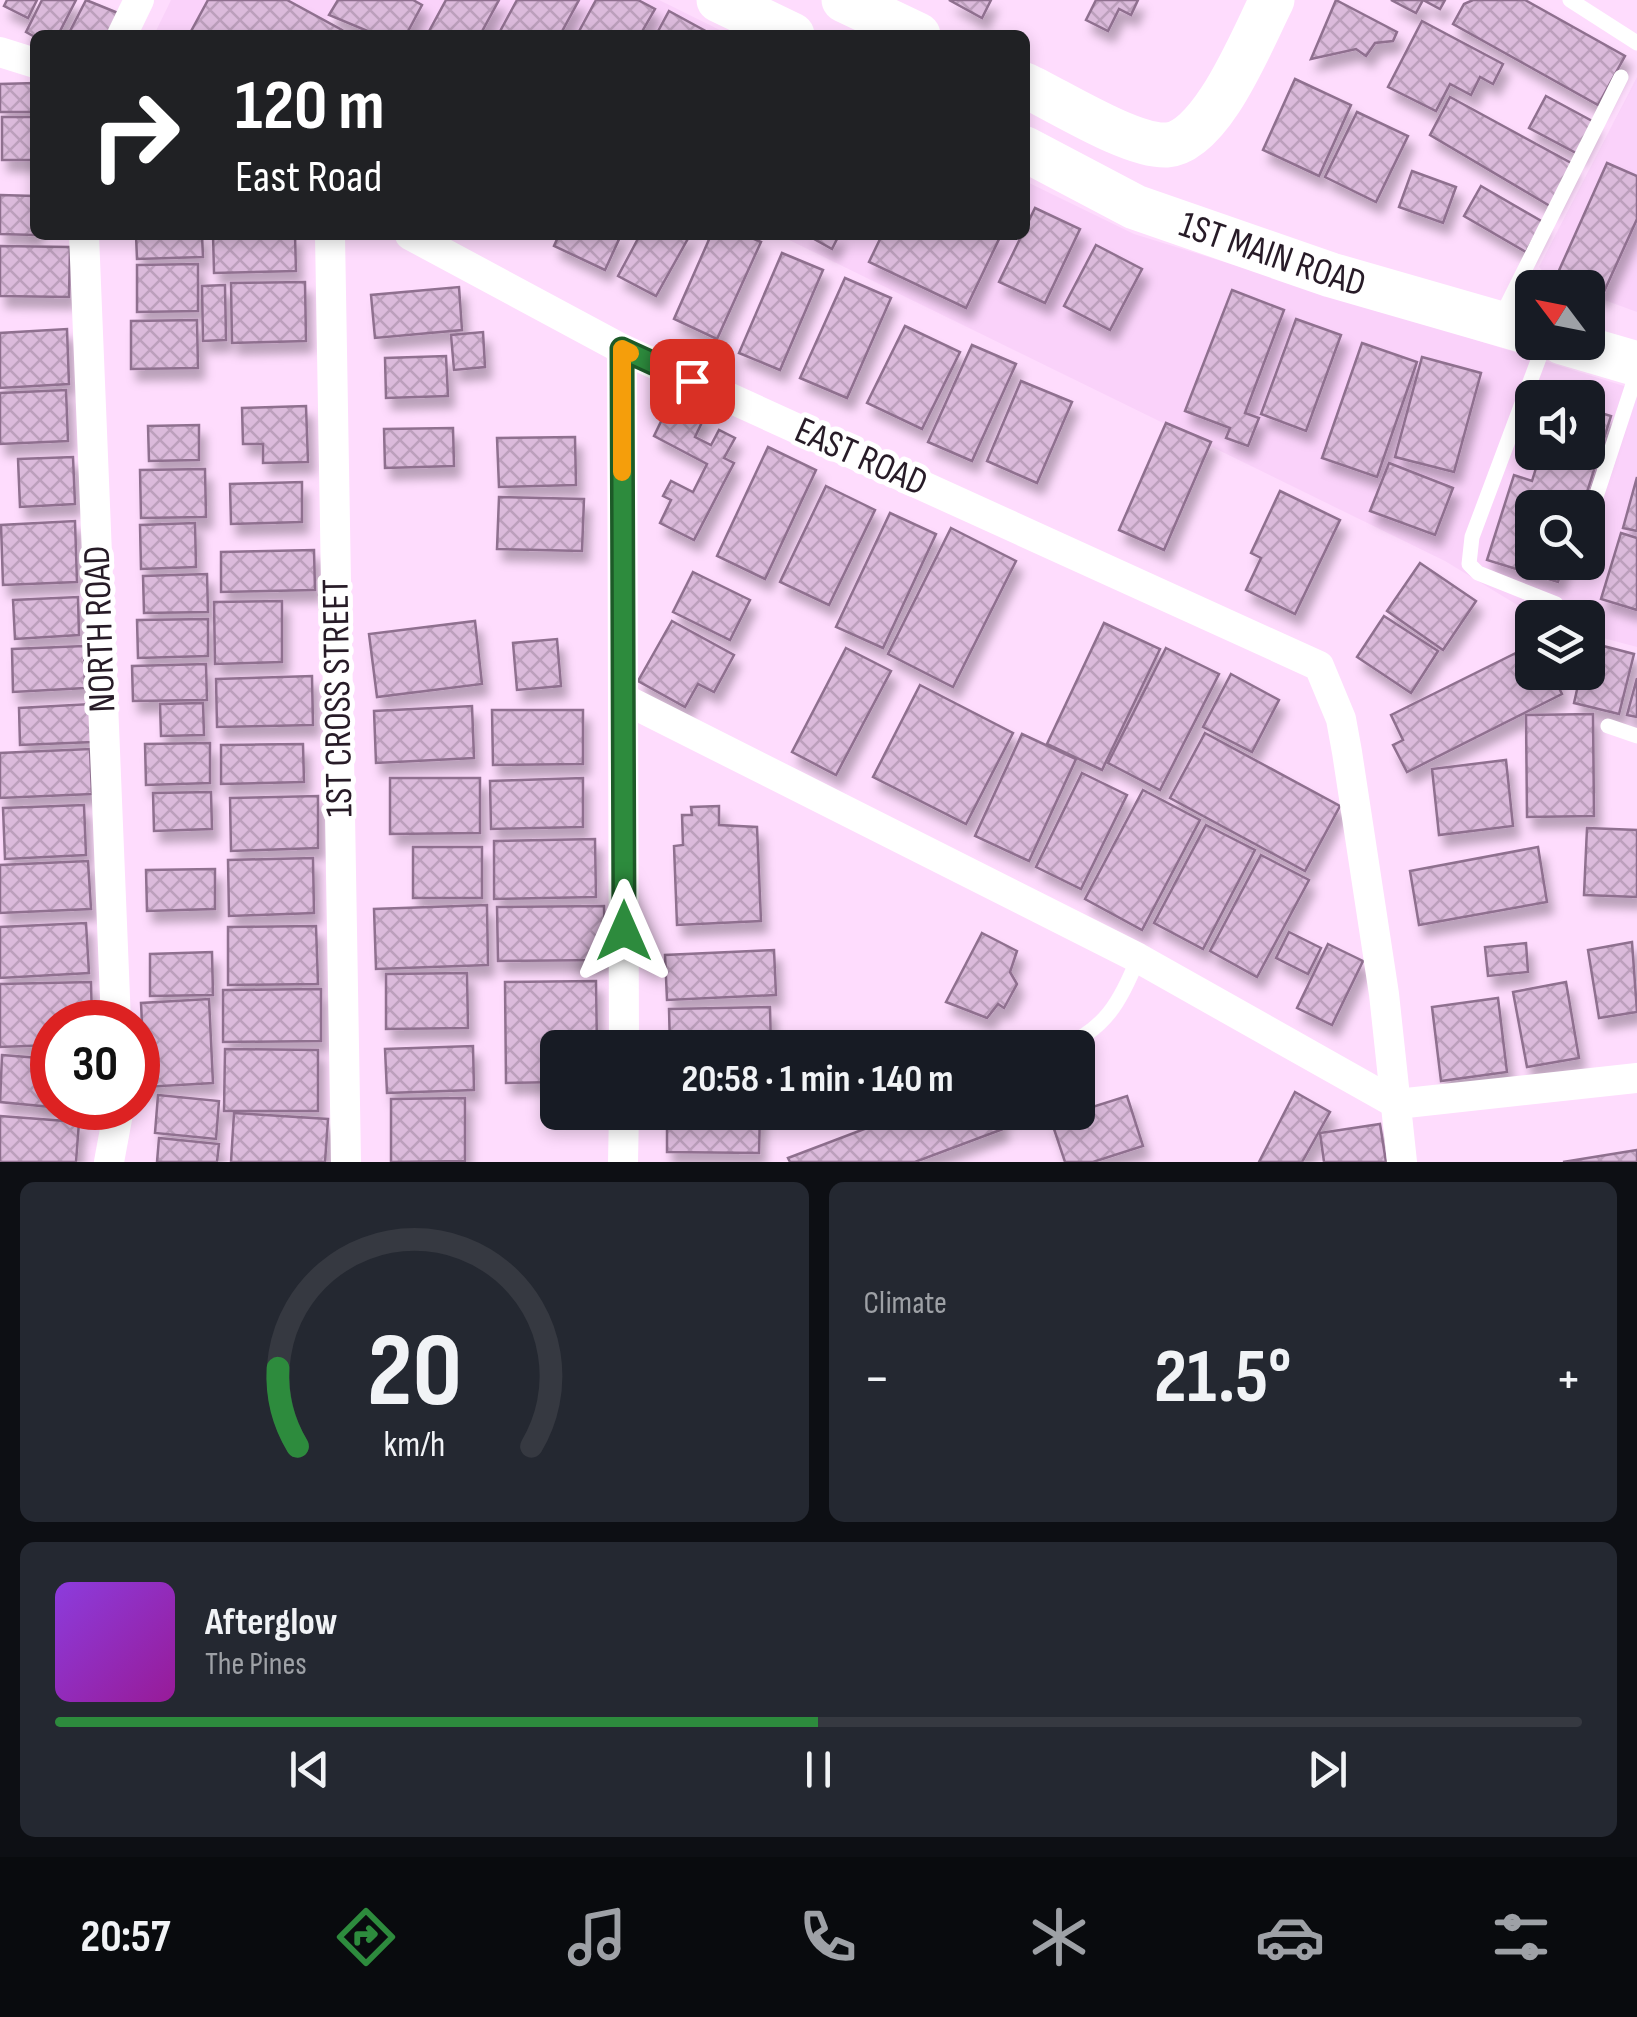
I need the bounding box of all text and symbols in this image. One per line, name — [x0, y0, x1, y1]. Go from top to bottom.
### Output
text: 120 m — [235, 65, 385, 149]
icon: right — [70, 70, 200, 200]
text: East Road — [235, 150, 382, 205]
street label: 1ST MAIN ROAD — [1174, 202, 1371, 306]
north arrow — [1515, 270, 1605, 360]
map controls — [1515, 270, 1605, 690]
pin — [650, 339, 735, 424]
icon: arrive — [665, 354, 720, 409]
button: sound — [1515, 380, 1605, 470]
street label: EAST ROAD — [788, 408, 934, 506]
button: search — [1515, 490, 1605, 580]
street label: NORTH ROAD — [75, 545, 125, 713]
street label: 1ST CROSS STREET — [313, 578, 363, 818]
button: layers — [1515, 600, 1605, 690]
position arrow — [572, 879, 676, 983]
speed limit sign: 30 — [30, 1000, 160, 1130]
text: 20:58 · 1 min · 140 m — [682, 1057, 954, 1102]
text: Climate — [864, 1284, 947, 1323]
text: 20 — [367, 1310, 462, 1435]
text: 21.5° — [1154, 1333, 1292, 1424]
text: − — [864, 1346, 890, 1413]
text: + — [1555, 1346, 1582, 1413]
text: km/h — [383, 1424, 445, 1467]
text: Afterglow — [205, 1600, 338, 1645]
text: The Pines — [205, 1645, 307, 1684]
icon: previous — [282, 1742, 337, 1797]
icon: pause — [791, 1742, 846, 1797]
icon: next — [1300, 1742, 1355, 1797]
icon: directions — [331, 1902, 401, 1972]
icon: music — [562, 1902, 632, 1972]
icon: phone — [793, 1902, 863, 1972]
icon: climate — [1024, 1902, 1094, 1972]
icon: car — [1255, 1902, 1325, 1972]
icon: filters — [1486, 1902, 1556, 1972]
text: 20:57 — [81, 1910, 170, 1965]

